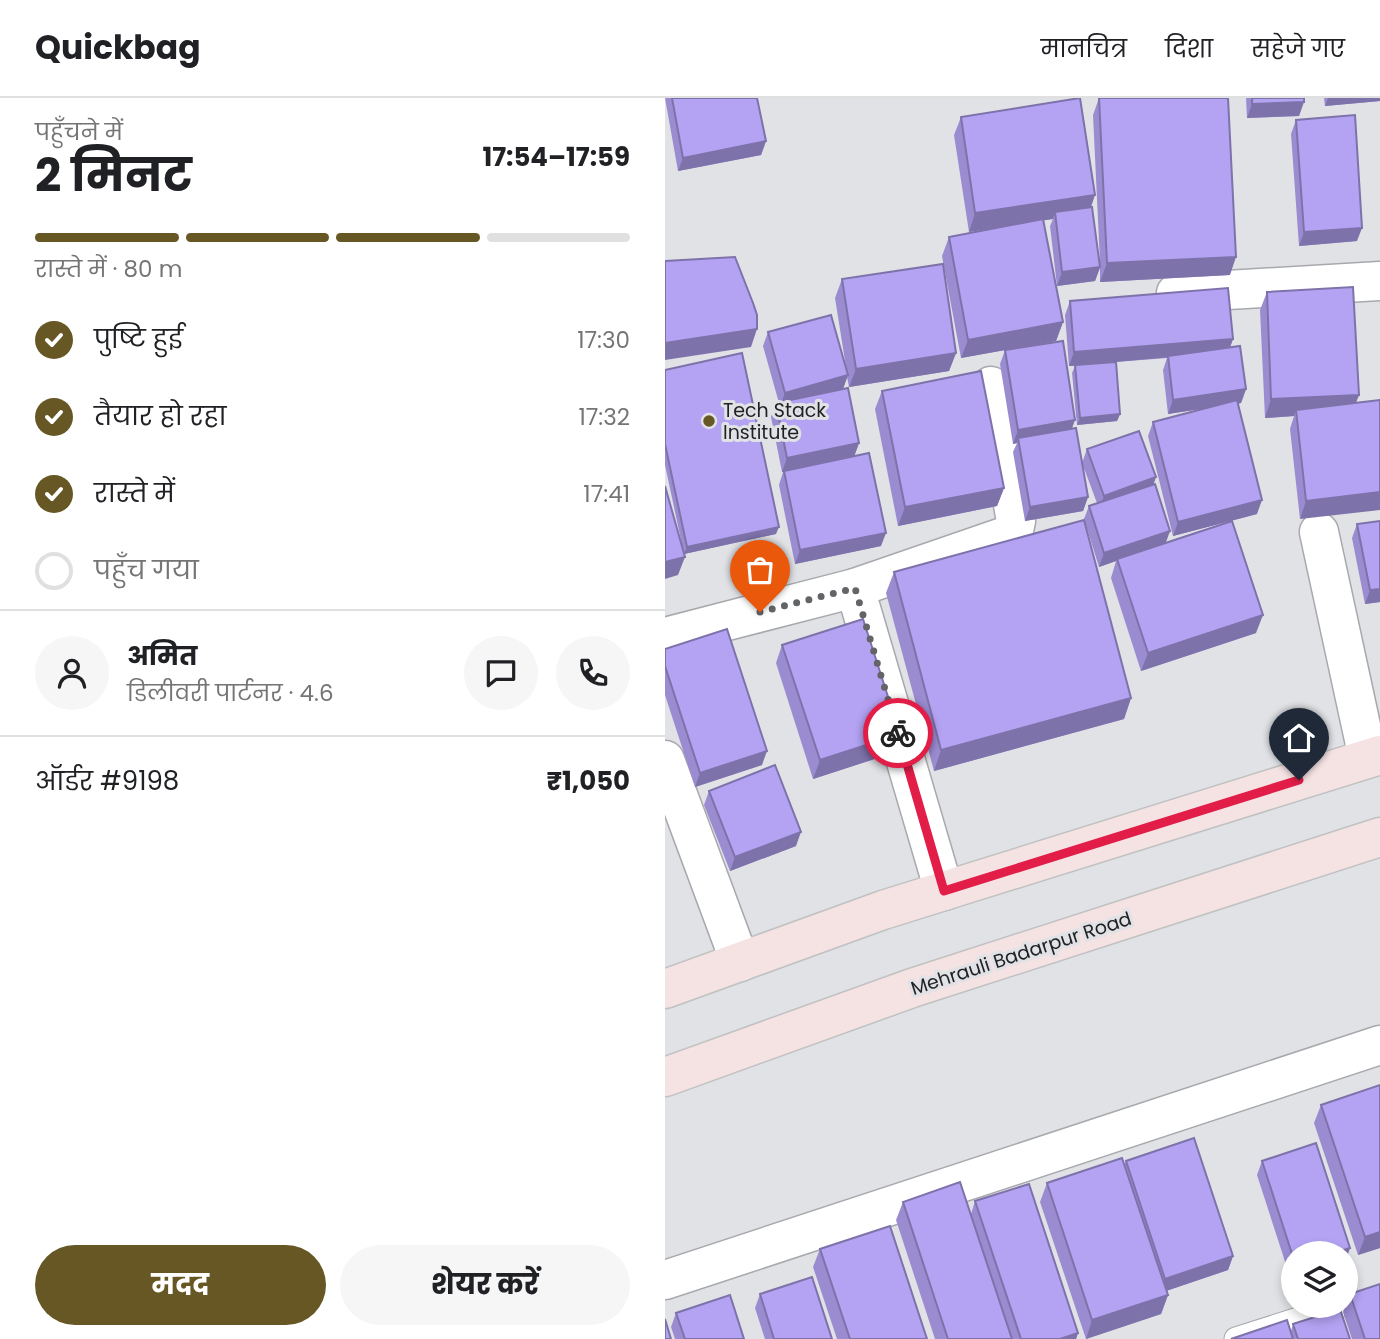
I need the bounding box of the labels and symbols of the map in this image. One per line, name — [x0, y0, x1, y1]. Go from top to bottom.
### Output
place label: Tech Stack Institute — [723, 397, 826, 446]
marker: Tech Stack Institute — [701, 413, 717, 429]
pin — [730, 540, 790, 612]
courier — [863, 698, 933, 768]
pin — [1269, 708, 1329, 780]
street label: Mehrauli Badarpur Road — [907, 905, 1135, 1002]

